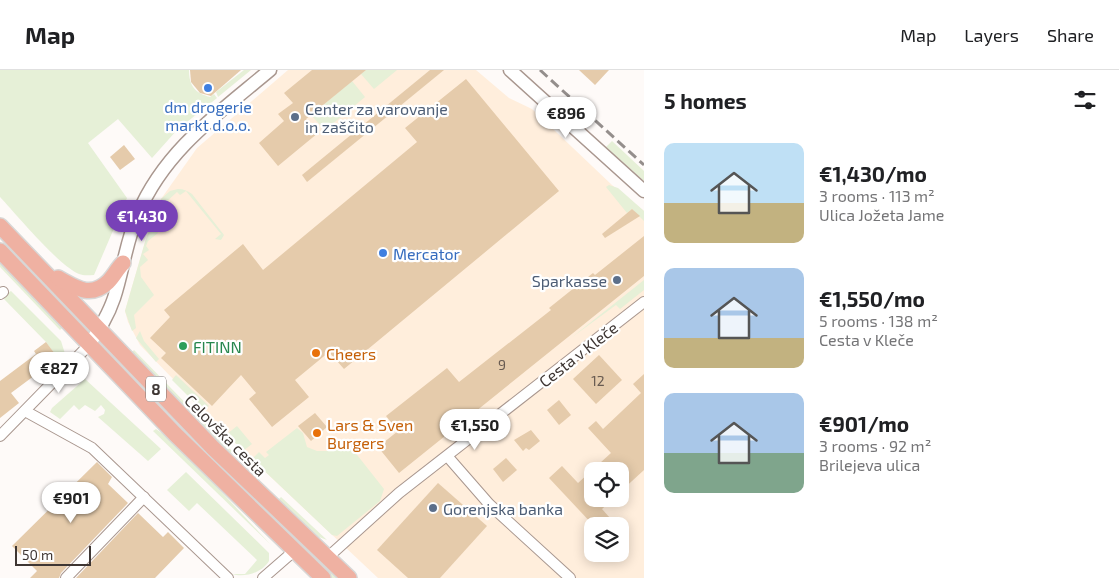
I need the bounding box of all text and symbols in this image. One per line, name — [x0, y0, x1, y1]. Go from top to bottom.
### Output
text: Map — [25, 20, 75, 49]
text: Map — [900, 24, 936, 46]
text: Layers — [964, 24, 1019, 46]
text: Share — [1047, 24, 1094, 46]
marker: dm drogerie markt d.o.o. — [202, 82, 214, 94]
icon: filters — [1071, 86, 1099, 114]
text: 5 homes — [664, 88, 747, 113]
place label: dm drogerie markt d.o.o. — [164, 97, 252, 134]
pin: €896 — [536, 97, 596, 139]
place label: Center za varovanje in zaščito — [305, 99, 448, 136]
text: €896 — [546, 103, 586, 122]
marker: Center za varovanje in zaščito — [289, 111, 301, 123]
text: €1,430/mo — [819, 161, 927, 186]
icon: home — [704, 163, 764, 223]
text: 3 rooms · 113 m² — [819, 186, 935, 205]
pin: €1,430 — [101, 200, 183, 242]
text: Ulica Jožeta Jame — [819, 205, 944, 224]
text: €1,430 — [117, 206, 167, 225]
place label: Mercator — [393, 244, 461, 263]
marker: Mercator — [377, 247, 389, 259]
place label: Sparkasse — [532, 271, 607, 290]
marker: Sparkasse — [611, 274, 623, 286]
text: €1,550/mo — [819, 286, 925, 311]
icon: home — [704, 288, 764, 348]
text: 5 rooms · 138 m² — [819, 311, 938, 330]
street label: Cesta v Kleče — [535, 317, 621, 391]
text: Cesta v Kleče — [819, 330, 914, 349]
place label: FITINN — [193, 337, 242, 356]
marker: FITINN — [177, 340, 189, 352]
place label: Cheers — [326, 344, 376, 363]
marker: Cheers — [310, 347, 322, 359]
pin: €827 — [29, 352, 89, 394]
house number: 9 — [498, 356, 506, 373]
text: €827 — [40, 358, 78, 377]
house number: 12 — [591, 372, 605, 389]
road number: 8 — [146, 376, 166, 402]
street label: Celovška cesta — [181, 390, 271, 480]
pin: €1,550 — [434, 408, 516, 451]
text: €901/mo — [819, 411, 909, 436]
icon: home — [704, 413, 764, 473]
place label: Lars & Sven Burgers — [327, 415, 413, 452]
text: €1,550 — [451, 415, 499, 434]
marker: Lars & Sven Burgers — [311, 427, 323, 439]
text: 3 rooms · 92 m² — [819, 436, 931, 455]
text: Brilejeva ulica — [819, 455, 920, 474]
map controls — [584, 462, 629, 562]
button: locate — [584, 462, 629, 507]
pin: €901 — [41, 482, 101, 524]
text: €901 — [53, 488, 89, 507]
place label: Gorenjska banka — [443, 499, 563, 519]
marker: Gorenjska banka — [427, 502, 439, 514]
button: layers — [584, 517, 629, 562]
scale bar — [15, 543, 91, 566]
text: 50 m — [22, 546, 53, 563]

